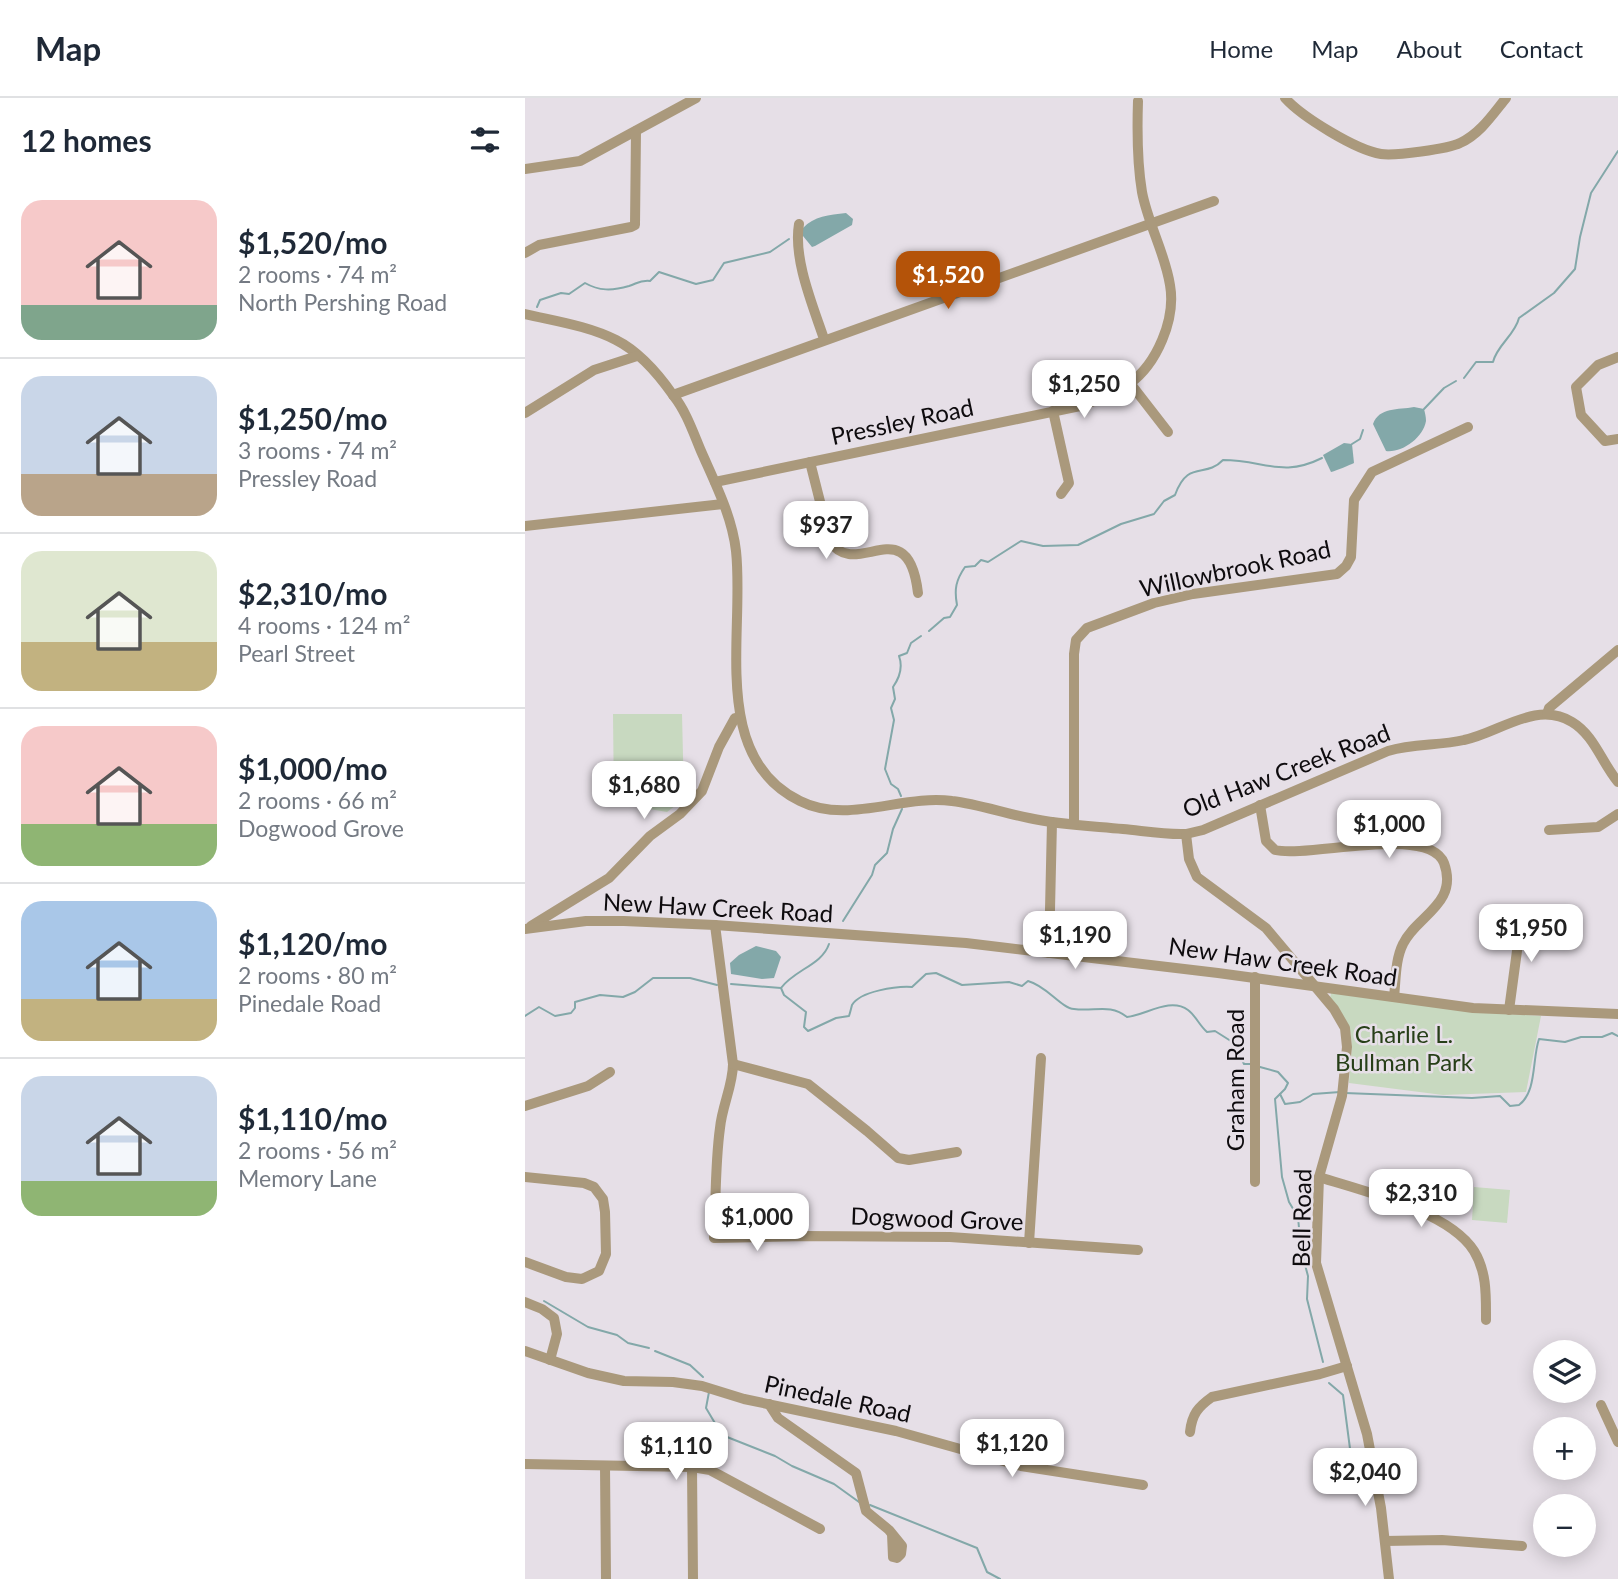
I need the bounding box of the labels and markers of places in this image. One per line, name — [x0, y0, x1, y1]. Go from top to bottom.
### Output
pin: $1,520 — [891, 252, 1005, 311]
pin: $1,250 — [1027, 360, 1141, 420]
pin: $937 — [785, 502, 867, 561]
pin: $1,680 — [587, 762, 701, 821]
pin: $1,000 — [1332, 800, 1446, 860]
pin: $1,950 — [1474, 904, 1588, 964]
pin: $1,190 — [1018, 912, 1132, 971]
pin: $2,310 — [1364, 1170, 1478, 1229]
pin: $1,000 — [700, 1194, 814, 1253]
pin: $1,120 — [955, 1420, 1069, 1479]
pin: $1,110 — [619, 1422, 733, 1482]
pin: $2,040 — [1308, 1448, 1422, 1508]

